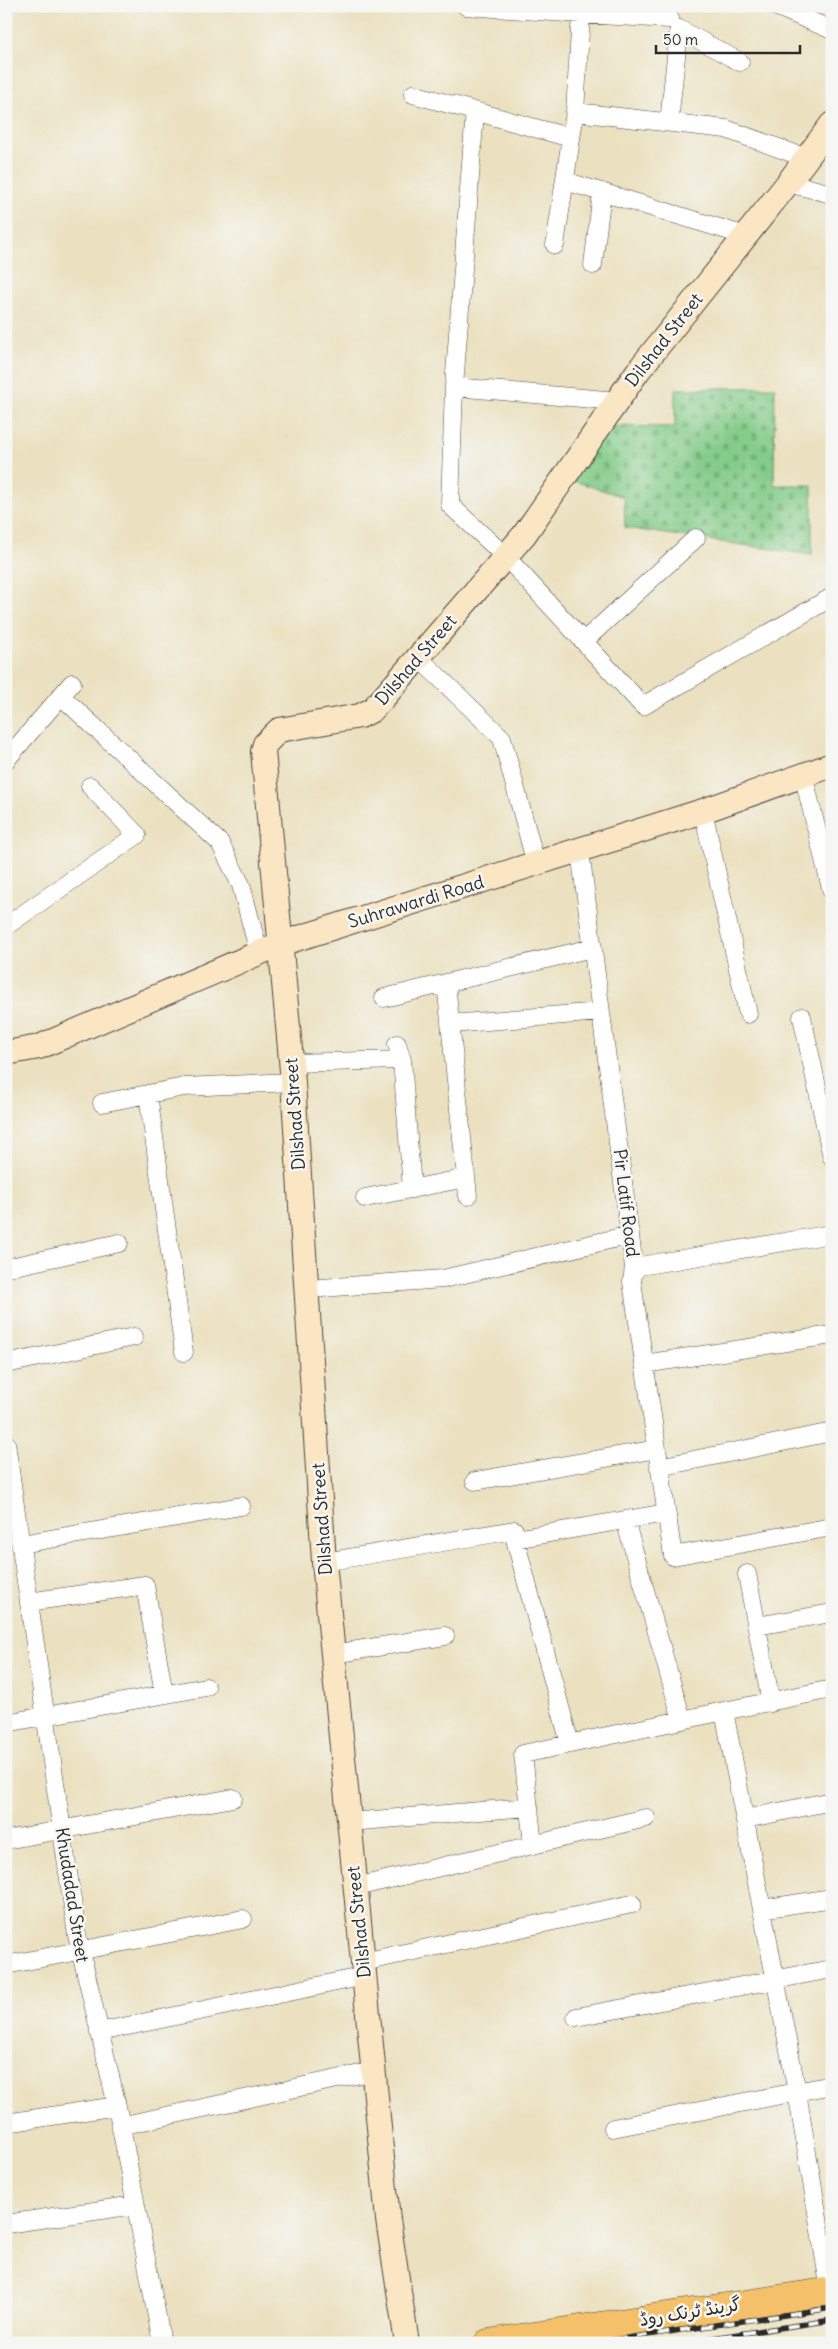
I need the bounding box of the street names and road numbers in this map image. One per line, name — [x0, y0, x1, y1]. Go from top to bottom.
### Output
street label: Dilshad Street — [620, 288, 707, 391]
street label: Dilshad Street — [370, 610, 461, 710]
street label: Suhrawardi Road — [345, 870, 487, 933]
street label: Dilshad Street — [279, 1057, 310, 1171]
street label: Pir Latif Road — [608, 1147, 645, 1259]
street label: Dilshad Street — [306, 1462, 337, 1576]
street label: Khudadad Street — [50, 1826, 95, 1964]
street label: Dilshad Street — [341, 1865, 376, 1979]
street label: گرینڈ ٹرنک روڈ — [638, 2292, 743, 2331]

